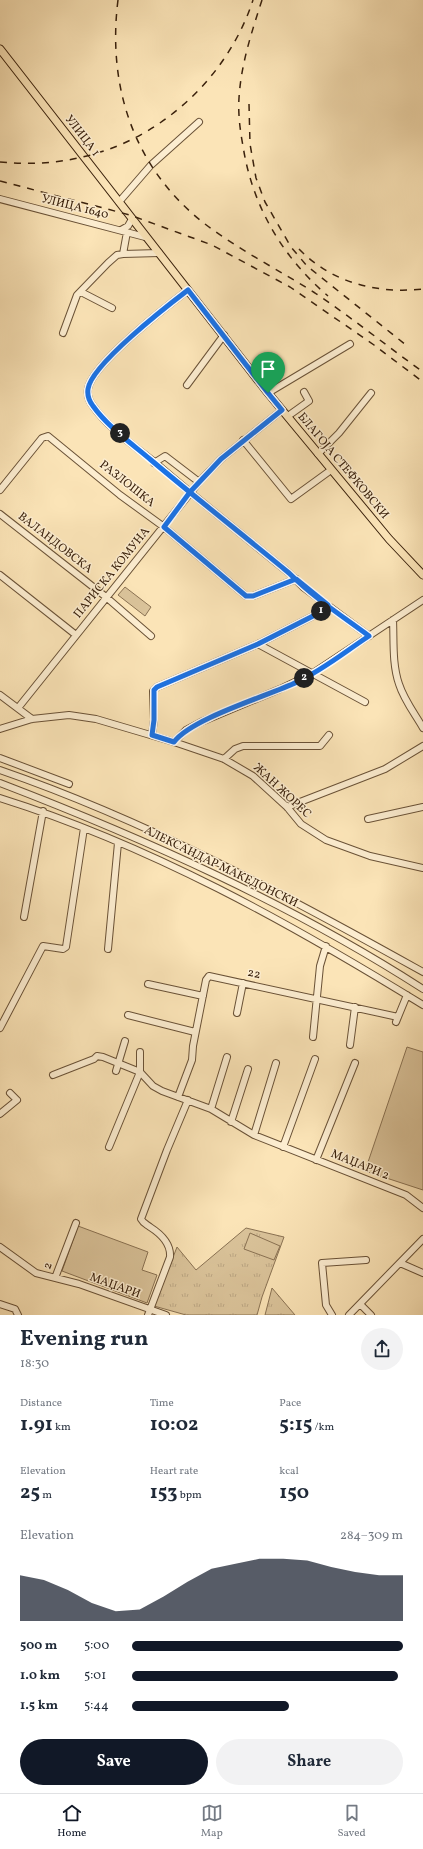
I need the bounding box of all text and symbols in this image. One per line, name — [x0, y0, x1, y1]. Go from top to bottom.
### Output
street label: УЛИЦА 1 — [61, 112, 103, 160]
street label: УЛИЦА 1640 — [40, 191, 110, 223]
pin — [251, 352, 285, 393]
icon: arrive — [257, 358, 279, 380]
street label: БЛАГОЈА СТЕФКОВСКИ — [294, 409, 392, 523]
pin: 3 — [110, 423, 130, 443]
text: 3 — [117, 425, 123, 440]
street label: РАЗЛОШКА — [96, 457, 159, 511]
street label: ВАЛАНДОВСКА — [14, 509, 96, 578]
street label: ПАРИСКА КОМУНА — [70, 524, 154, 622]
pin: 1 — [311, 601, 331, 621]
text: 1 — [319, 603, 323, 618]
pin: 2 — [294, 668, 314, 688]
text: 2 — [301, 670, 307, 685]
street label: ЖАН ЖОРЕС — [250, 760, 315, 822]
street label: АЛЕКСАНДАР МАКЕДОНСКИ — [141, 823, 301, 911]
street label: 22 — [246, 965, 262, 983]
street label: МАЏАРИ 2 — [328, 1146, 392, 1184]
street label: 2 — [39, 1260, 57, 1272]
street label: МАЏАРИ — [87, 1269, 143, 1303]
text: Evening run — [20, 1324, 149, 1355]
button: share — [361, 1328, 403, 1370]
text: 18:30 — [20, 1355, 49, 1373]
text: Distance — [20, 1396, 62, 1411]
text: Time — [150, 1396, 174, 1411]
text: Pace — [279, 1396, 301, 1411]
text: 1.91 — [20, 1411, 53, 1439]
text: 10:02 — [150, 1411, 198, 1439]
text: 5:15 — [279, 1411, 312, 1439]
text: km — [53, 1420, 71, 1435]
text: /km — [312, 1420, 334, 1435]
text: Elevation — [20, 1464, 66, 1479]
text: Heart rate — [150, 1464, 198, 1479]
text: kcal — [279, 1464, 299, 1479]
text: 25 — [20, 1479, 40, 1507]
text: 153 — [150, 1479, 178, 1507]
text: 150 — [279, 1479, 309, 1507]
text: m — [40, 1488, 52, 1503]
text: bpm — [178, 1488, 202, 1503]
text: Elevation — [20, 1527, 74, 1545]
text: 284–309 m — [340, 1527, 403, 1545]
text: 500 m — [20, 1637, 57, 1655]
text: 5:00 — [84, 1637, 109, 1655]
text: 1.0 km — [20, 1667, 60, 1685]
text: 5:01 — [84, 1667, 106, 1685]
text: 1.5 km — [20, 1697, 58, 1715]
text: 5:44 — [84, 1697, 109, 1715]
button: Save — [20, 1739, 208, 1785]
button: Share — [216, 1739, 403, 1785]
tab: Home — [57, 1802, 86, 1841]
tab: Map — [201, 1802, 223, 1841]
tab: Saved — [337, 1802, 366, 1841]

